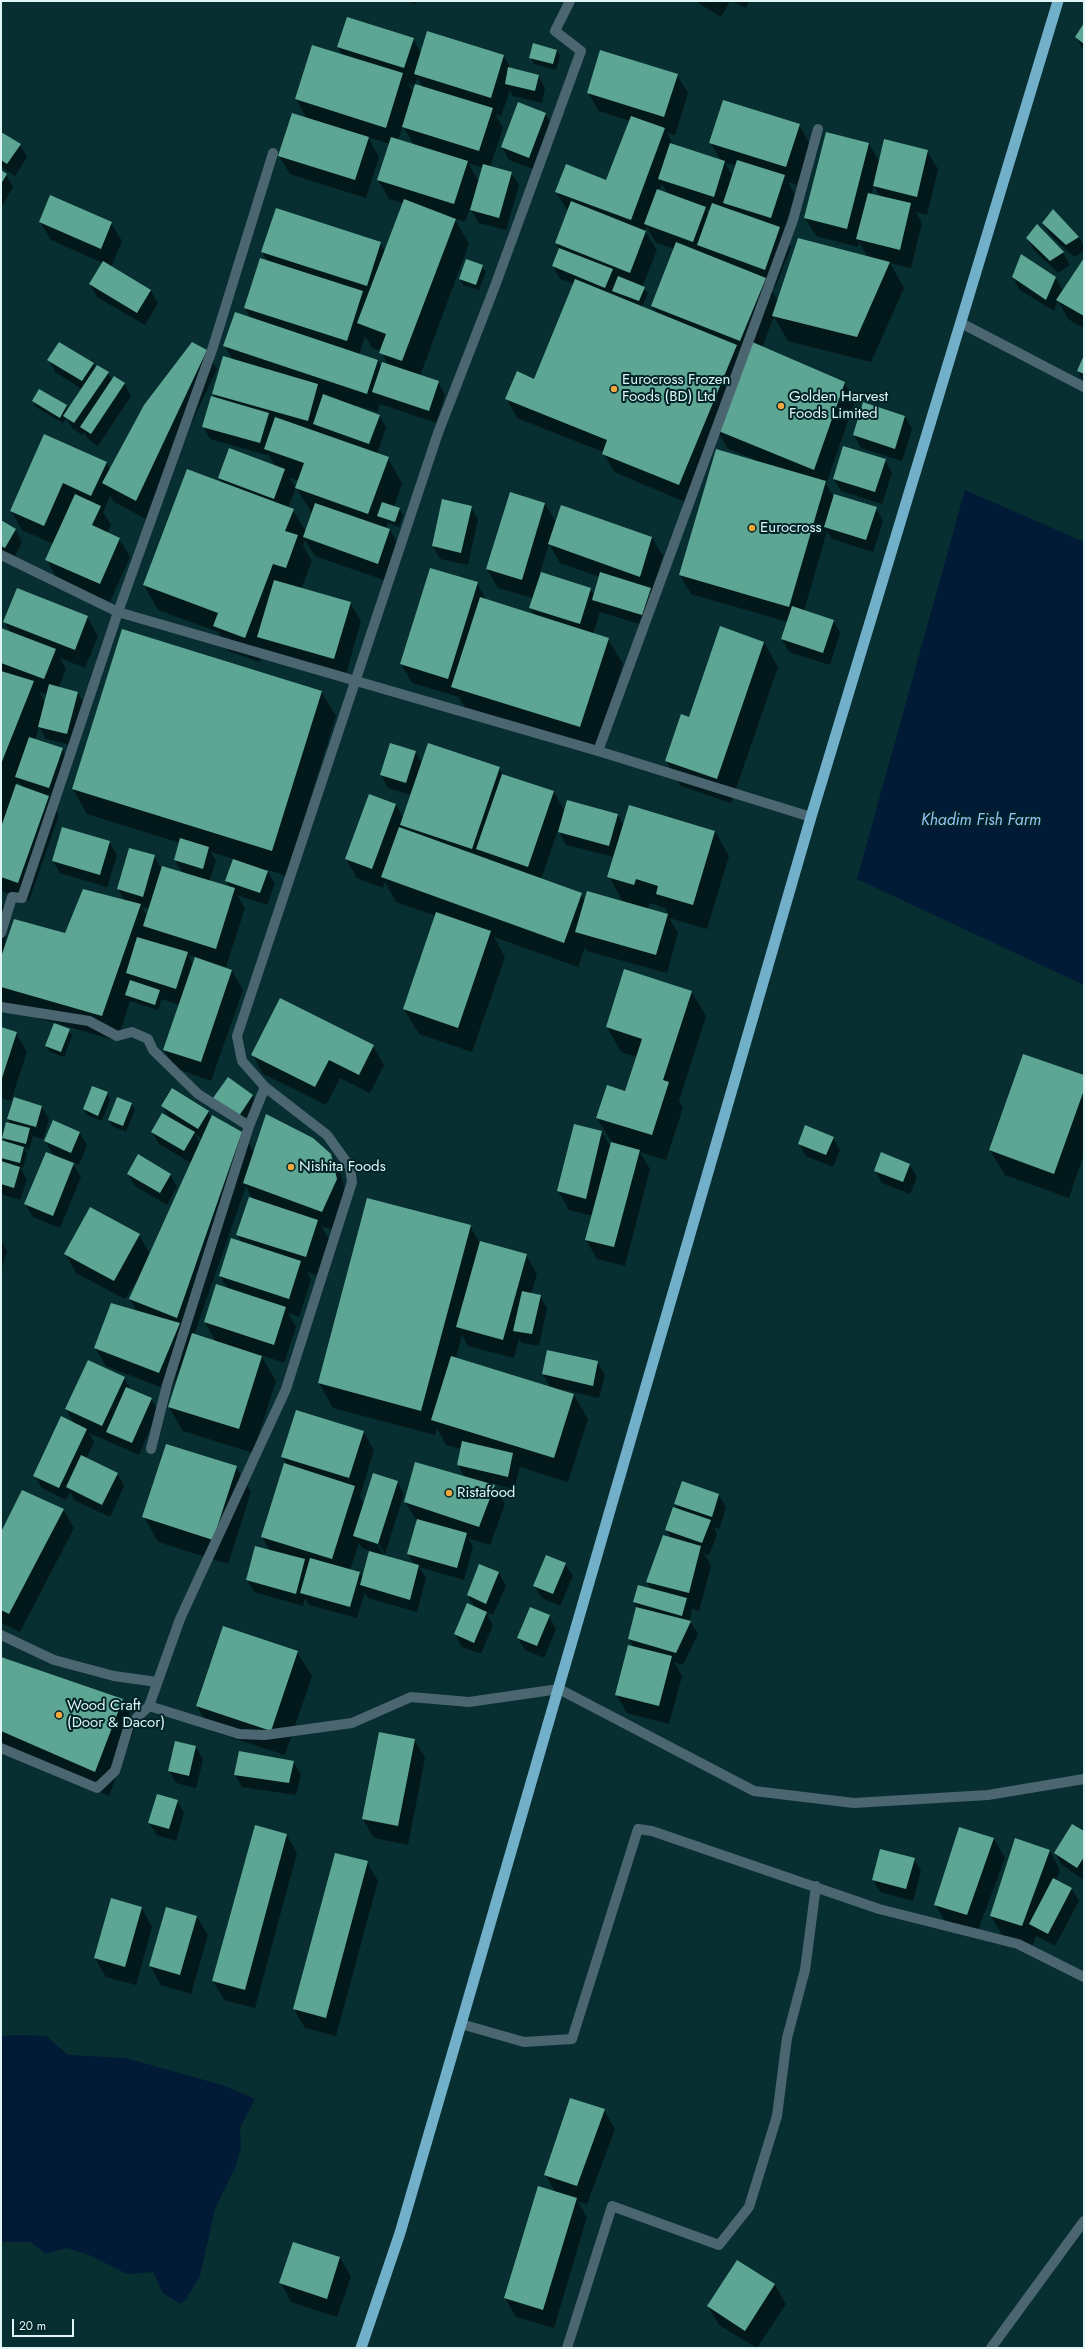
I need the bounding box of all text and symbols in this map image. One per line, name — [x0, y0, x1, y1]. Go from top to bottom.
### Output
place label: Eurocross Frozen Foods (BD) Ltd — [622, 371, 730, 406]
marker: Eurocross Frozen Foods (BD) Ltd — [609, 384, 619, 394]
place label: Golden Harvest Foods Limited — [789, 388, 888, 423]
marker: Golden Harvest Foods Limited — [776, 401, 786, 411]
place label: Eurocross — [760, 519, 822, 537]
marker: Eurocross — [747, 523, 757, 533]
water label: Khadim Fish Farm — [921, 811, 1041, 831]
place label: Nishita Foods — [299, 1158, 386, 1176]
marker: Nishita Foods — [286, 1162, 296, 1172]
place label: Ristafood — [457, 1484, 515, 1502]
marker: Ristafood — [444, 1488, 454, 1498]
place label: Wood Craft (Door & Dacor) — [67, 1697, 165, 1732]
marker: Wood Craft (Door & Dacor) — [54, 1710, 64, 1720]
scale bar — [14, 2311, 76, 2337]
text: 20 m — [19, 2317, 46, 2335]

